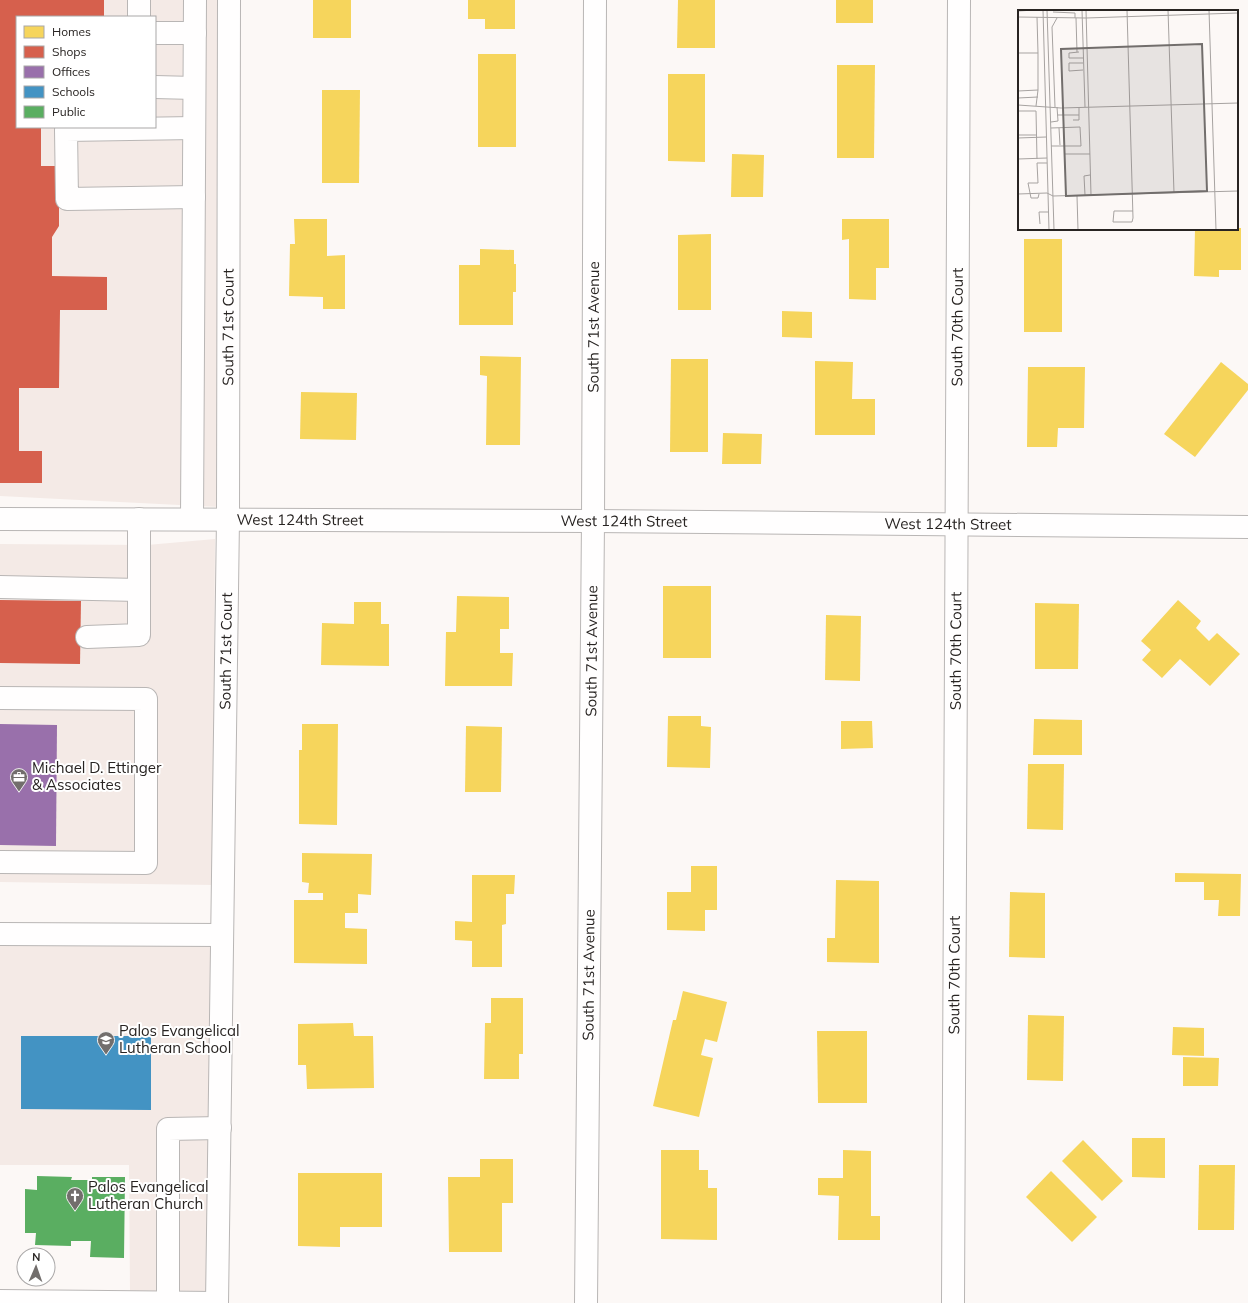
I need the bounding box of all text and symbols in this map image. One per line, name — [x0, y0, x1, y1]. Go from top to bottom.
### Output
inset map — [1018, 10, 1238, 230]
legend — [16, 16, 156, 128]
text: Homes — [52, 24, 91, 39]
text: Shops — [52, 44, 87, 59]
text: Offices — [52, 64, 90, 79]
text: Schools — [52, 84, 95, 99]
text: Public — [52, 104, 86, 119]
street label: South 71st Avenue — [583, 261, 603, 393]
street label: South 71st Court — [218, 268, 237, 386]
street label: South 70th Court — [947, 268, 967, 386]
street label: West 124th Street — [236, 510, 364, 529]
street label: West 124th Street — [560, 511, 688, 531]
street label: West 124th Street — [884, 514, 1012, 534]
street label: South 71st Avenue — [581, 585, 601, 717]
street label: South 71st Court — [215, 592, 236, 710]
street label: South 70th Court — [946, 592, 965, 710]
place label: Michael D. Ettinger & Associates — [32, 758, 162, 794]
office icon: Michael D. Ettinger & Associates — [9, 767, 29, 792]
street label: South 71st Avenue — [578, 909, 599, 1041]
street label: South 70th Court — [944, 916, 964, 1034]
place label: Palos Evangelical Lutheran School — [119, 1021, 239, 1057]
school or university icon: Palos Evangelical Lutheran School — [96, 1030, 116, 1055]
place label: Palos Evangelical Lutheran Church — [88, 1177, 208, 1213]
church icon: Palos Evangelical Lutheran Church — [65, 1186, 85, 1211]
north arrow — [16, 1247, 56, 1287]
text: N — [32, 1250, 41, 1264]

